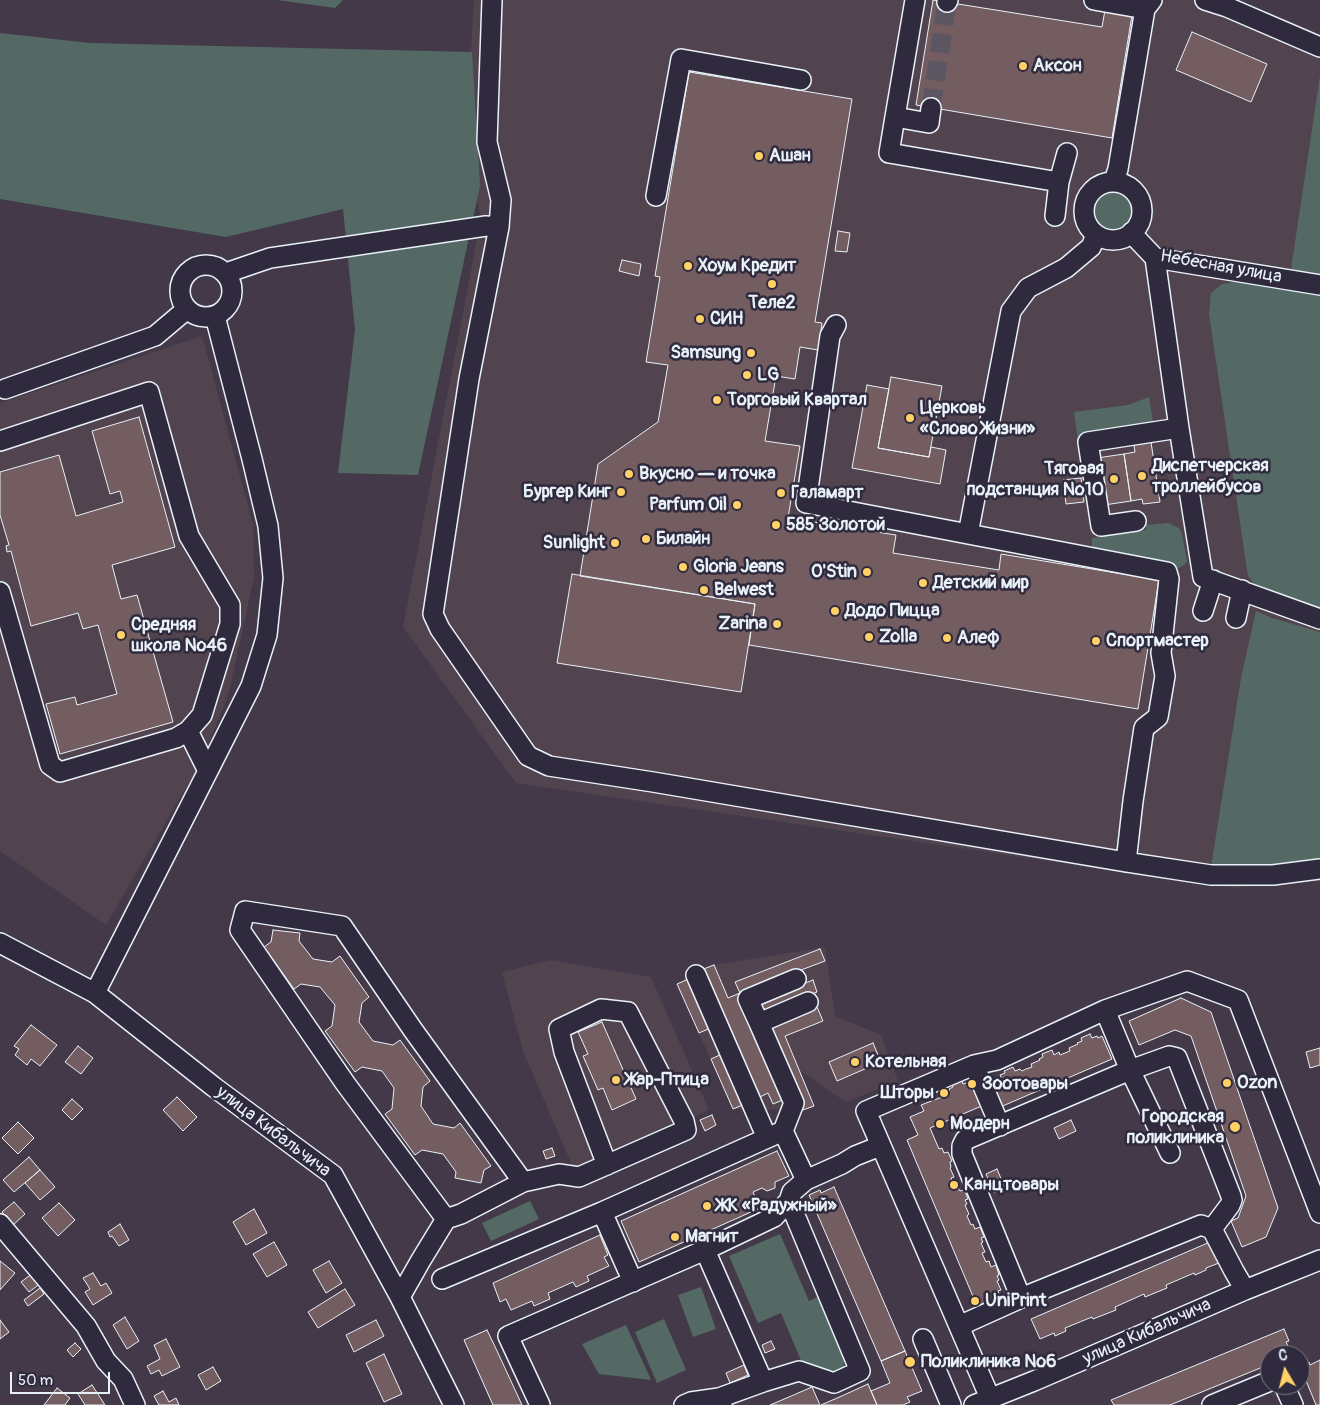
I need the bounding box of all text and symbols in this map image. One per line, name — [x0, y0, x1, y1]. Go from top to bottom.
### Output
place label: Аксон — [1033, 55, 1082, 77]
marker: Аксон — [1017, 60, 1029, 72]
place label: Ашан — [769, 145, 811, 167]
marker: Ашан — [753, 150, 765, 162]
street label: Небесная улица — [1158, 246, 1284, 288]
place label: Хоум Кредит — [698, 255, 796, 277]
marker: Хоум Кредит — [682, 260, 694, 272]
marker: Теле2 — [766, 278, 778, 290]
place label: Теле2 — [748, 292, 796, 314]
place label: СИН — [710, 308, 743, 330]
marker: СИН — [694, 313, 706, 325]
place label: Samsung — [670, 342, 741, 364]
marker: Samsung — [745, 347, 757, 359]
place label: LG — [757, 364, 779, 386]
marker: LG — [741, 369, 753, 381]
place label: Торговый Квартал — [727, 389, 867, 411]
marker: Торговый Квартал — [711, 394, 723, 406]
place label: Церковь «Слово Жизни» — [920, 397, 1035, 439]
marker: Церковь «Слово Жизни» — [904, 412, 916, 424]
place label: Диспетчерская троллейбусов — [1152, 455, 1269, 498]
place label: Тяговая подстанция №10 — [966, 458, 1104, 500]
place label: Вкусно — и точка — [639, 463, 776, 485]
marker: Вкусно — и точка — [623, 468, 635, 480]
marker: Диспетчерская троллейбусов — [1136, 470, 1148, 482]
marker: Тяговая подстанция №10 — [1108, 473, 1120, 485]
place label: Бургер Кинг — [523, 481, 611, 503]
place label: Галамарт — [791, 482, 864, 504]
marker: Бургер Кинг — [615, 486, 627, 498]
marker: Галамарт — [775, 487, 787, 499]
place label: Parfum Oil — [649, 494, 727, 516]
marker: Parfum Oil — [731, 499, 743, 511]
place label: 585 Золотой — [786, 514, 885, 536]
marker: 585 Золотой — [770, 519, 782, 531]
place label: Билайн — [656, 528, 710, 550]
place label: Sunlight — [543, 532, 605, 554]
marker: Билайн — [640, 533, 652, 545]
marker: Sunlight — [609, 537, 621, 549]
place label: Gloria Jeans — [693, 556, 784, 578]
marker: Gloria Jeans — [677, 561, 689, 573]
place label: O'Stin — [811, 561, 857, 583]
marker: O'Stin — [861, 566, 873, 578]
place label: Детский мир — [933, 572, 1029, 594]
marker: Детский мир — [917, 577, 929, 589]
place label: Belwest — [714, 579, 774, 601]
marker: Belwest — [698, 584, 710, 596]
place label: Додо Пицца — [845, 600, 940, 622]
marker: Додо Пицца — [829, 605, 841, 617]
place label: Zarina — [718, 613, 767, 635]
place label: Средняя школа №46 — [131, 614, 227, 656]
marker: Zarina — [771, 618, 783, 630]
place label: Zolla — [879, 626, 917, 648]
place label: Алеф — [957, 627, 1000, 649]
marker: Средняя школа №46 — [115, 629, 127, 641]
place label: Спортмастер — [1106, 630, 1209, 652]
marker: Zolla — [863, 631, 875, 643]
marker: Алеф — [941, 632, 953, 644]
marker: Спортмастер — [1090, 635, 1102, 647]
place label: Котельная — [865, 1051, 946, 1073]
marker: Котельная — [849, 1056, 861, 1068]
place label: Жар-Птица — [626, 1069, 709, 1091]
place label: Ozon — [1237, 1072, 1277, 1094]
place label: Зоотовары — [982, 1073, 1068, 1095]
marker: Жар-Птица — [610, 1074, 622, 1086]
marker: Ozon — [1221, 1077, 1233, 1089]
marker: Зоотовары — [966, 1078, 978, 1090]
street label: улица Кибальчича — [211, 1082, 335, 1182]
place label: Шторы — [881, 1082, 934, 1104]
marker: Шторы — [938, 1087, 950, 1099]
place label: Городская поликлиника — [1126, 1106, 1224, 1148]
place label: Модерн — [950, 1113, 1010, 1135]
marker: Модерн — [934, 1118, 946, 1130]
marker: Городская поликлиника — [1228, 1120, 1242, 1134]
place label: Канцтовары — [964, 1174, 1059, 1196]
marker: Канцтовары — [948, 1179, 960, 1191]
place label: ЖК «Радужный» — [717, 1195, 837, 1217]
marker: ЖК «Радужный» — [701, 1200, 713, 1212]
place label: Магнит — [685, 1226, 738, 1248]
marker: Магнит — [669, 1231, 681, 1243]
place label: UniPrint — [985, 1290, 1047, 1312]
street label: улица Кибальчича — [1080, 1294, 1214, 1370]
marker: UniPrint — [969, 1295, 981, 1307]
north arrow — [1260, 1345, 1310, 1395]
text: С — [1278, 1347, 1288, 1365]
place label: Поликлиника №6 — [921, 1351, 1057, 1373]
marker: Поликлиника №6 — [903, 1355, 917, 1369]
scale bar — [12, 1362, 112, 1394]
text: 50 m — [18, 1371, 53, 1390]

